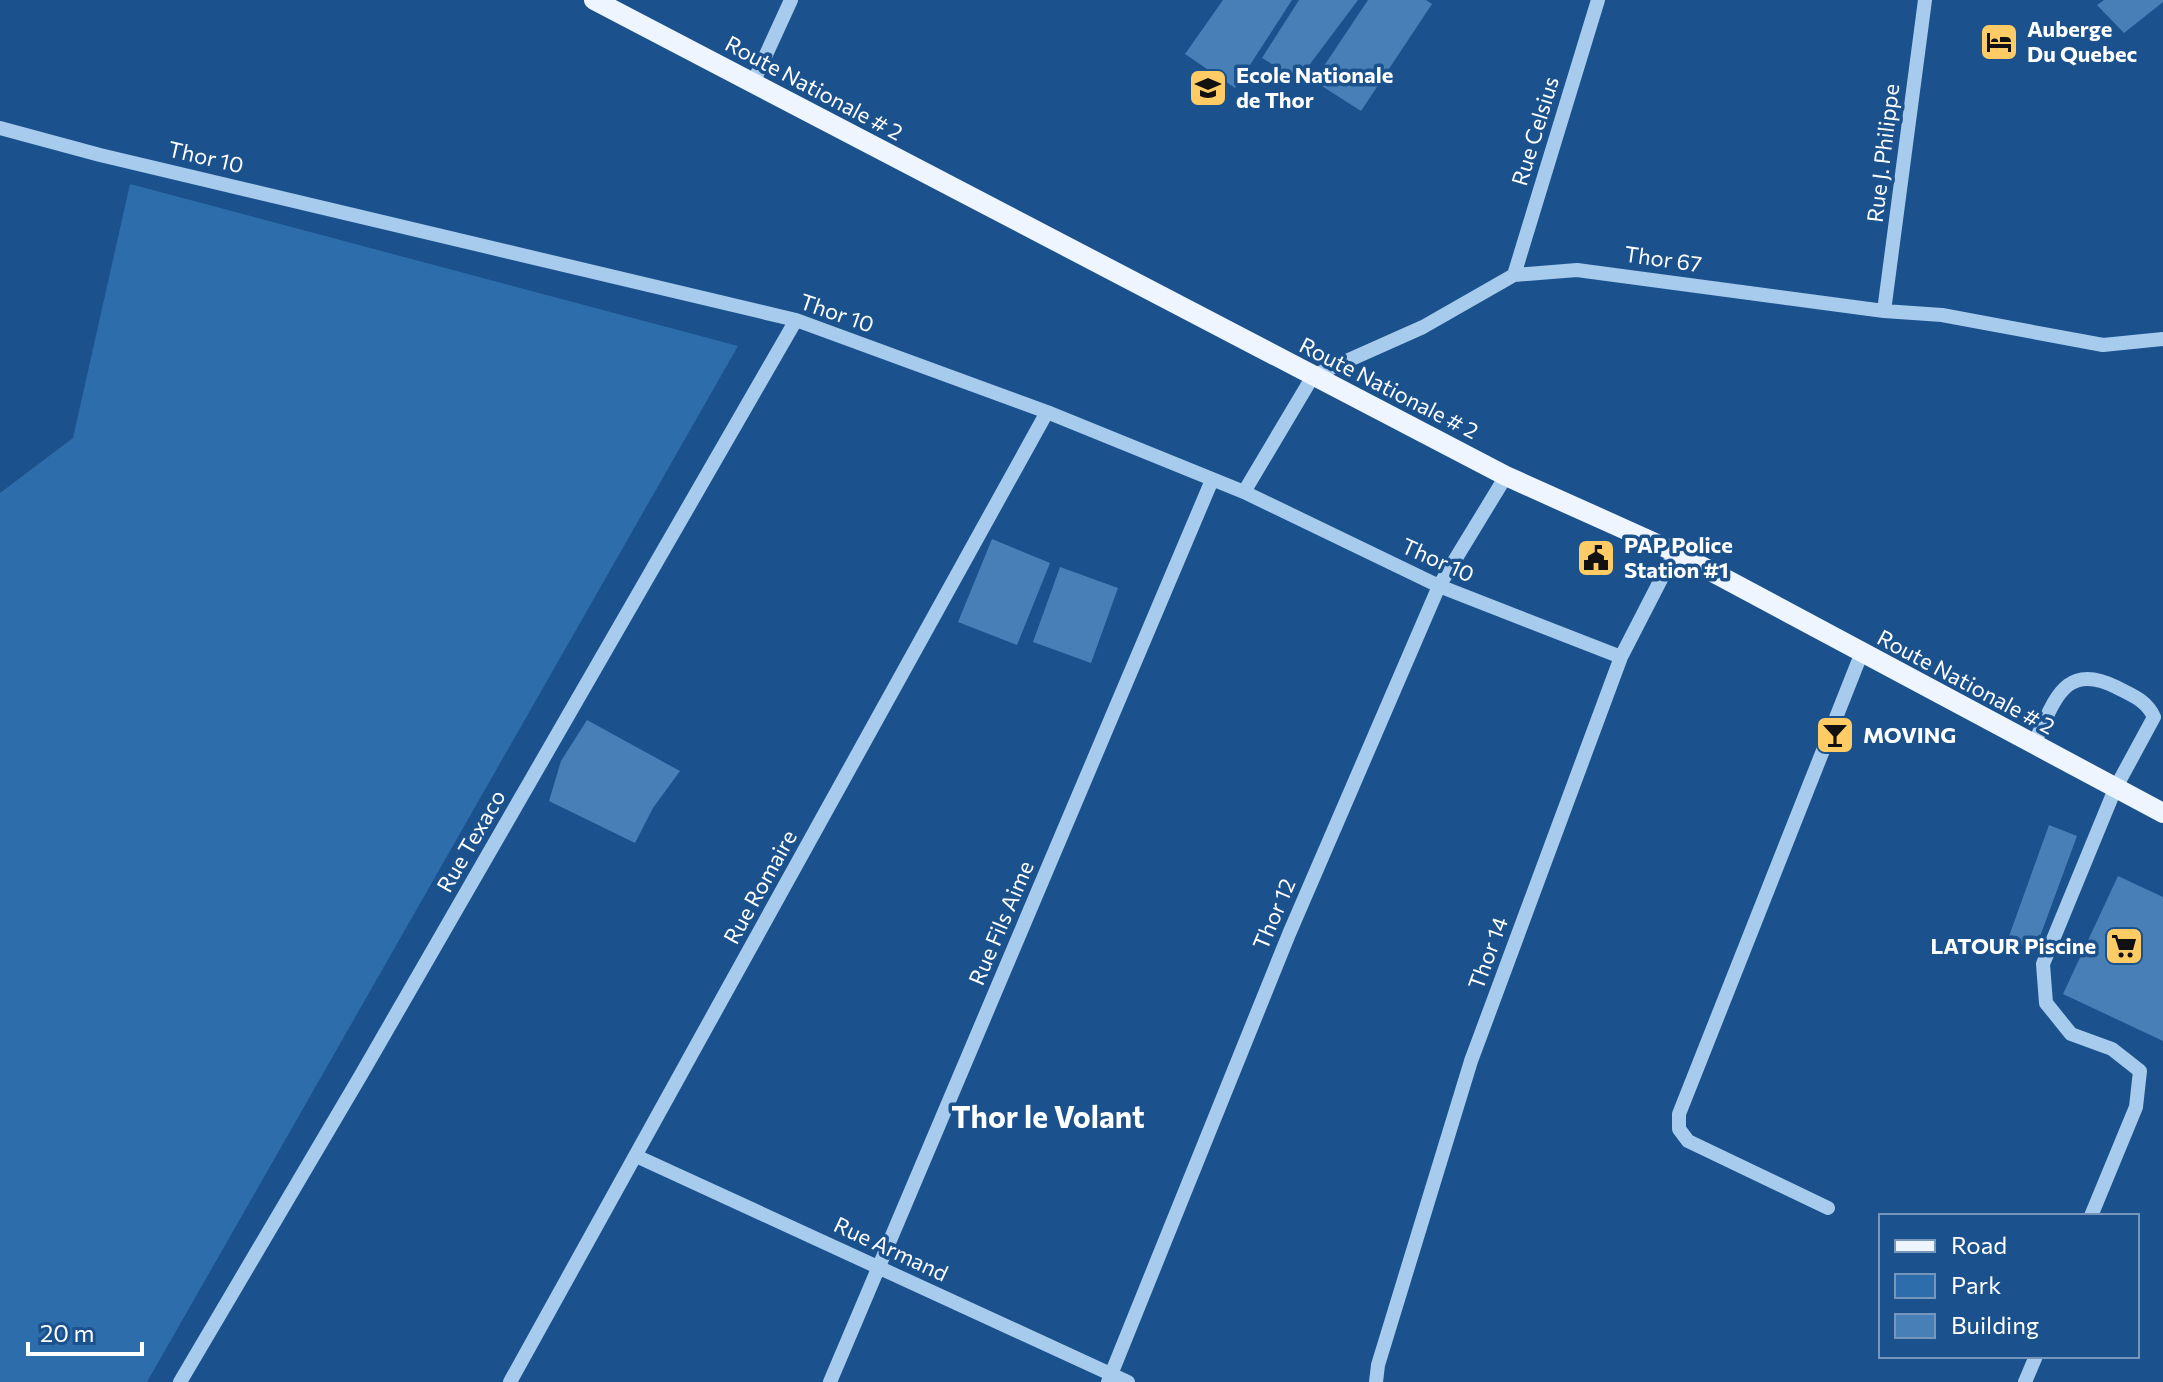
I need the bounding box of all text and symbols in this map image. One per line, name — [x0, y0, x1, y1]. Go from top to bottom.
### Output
place label: Auberge Du Quebec — [2027, 15, 2137, 67]
hotel icon: Auberge Du Quebec — [1978, 21, 2020, 63]
street label: Route Nationale # 2 — [721, 29, 908, 146]
place label: Ecole Nationale de Thor — [1236, 61, 1393, 113]
school or university icon: Ecole Nationale de Thor — [1187, 67, 1229, 109]
street label: Rue Celsius — [1505, 73, 1564, 189]
street label: Rue J. Philippe — [1861, 82, 1904, 224]
street label: Thor 10 — [166, 135, 246, 178]
street label: Thor 67 — [1623, 240, 1703, 277]
street label: Thor 10 — [797, 287, 878, 338]
street label: Route Nationale # 2 — [1295, 331, 1483, 444]
place label: PAP Police Station #1 — [1624, 531, 1733, 583]
street label: Thor 10 — [1398, 532, 1479, 587]
public building icon: PAP Police Station #1 — [1575, 537, 1617, 579]
street label: Route Nationale # 2 — [1873, 623, 2060, 740]
bar icon: MOVING — [1814, 714, 1856, 756]
place label: MOVING — [1863, 721, 1956, 748]
street label: Rue Texaco — [430, 785, 511, 897]
street label: Rue Romaire — [717, 825, 802, 949]
street label: Rue Fils Aime — [962, 857, 1039, 989]
street label: Thor 12 — [1247, 874, 1301, 953]
street label: Thor 14 — [1462, 913, 1513, 993]
supermarket icon: LATOUR Piscine — [2103, 925, 2145, 967]
place label: LATOUR Piscine — [1930, 932, 2096, 959]
district label: Thor le Volant — [951, 1097, 1145, 1134]
street label: Rue Armand — [830, 1210, 953, 1287]
legend — [1879, 1214, 2139, 1358]
text: Road — [1951, 1230, 2007, 1259]
text: Park — [1951, 1270, 2001, 1299]
scale bar — [28, 1306, 142, 1356]
text: Building — [1951, 1310, 2039, 1339]
text: 20 m — [40, 1318, 94, 1347]

